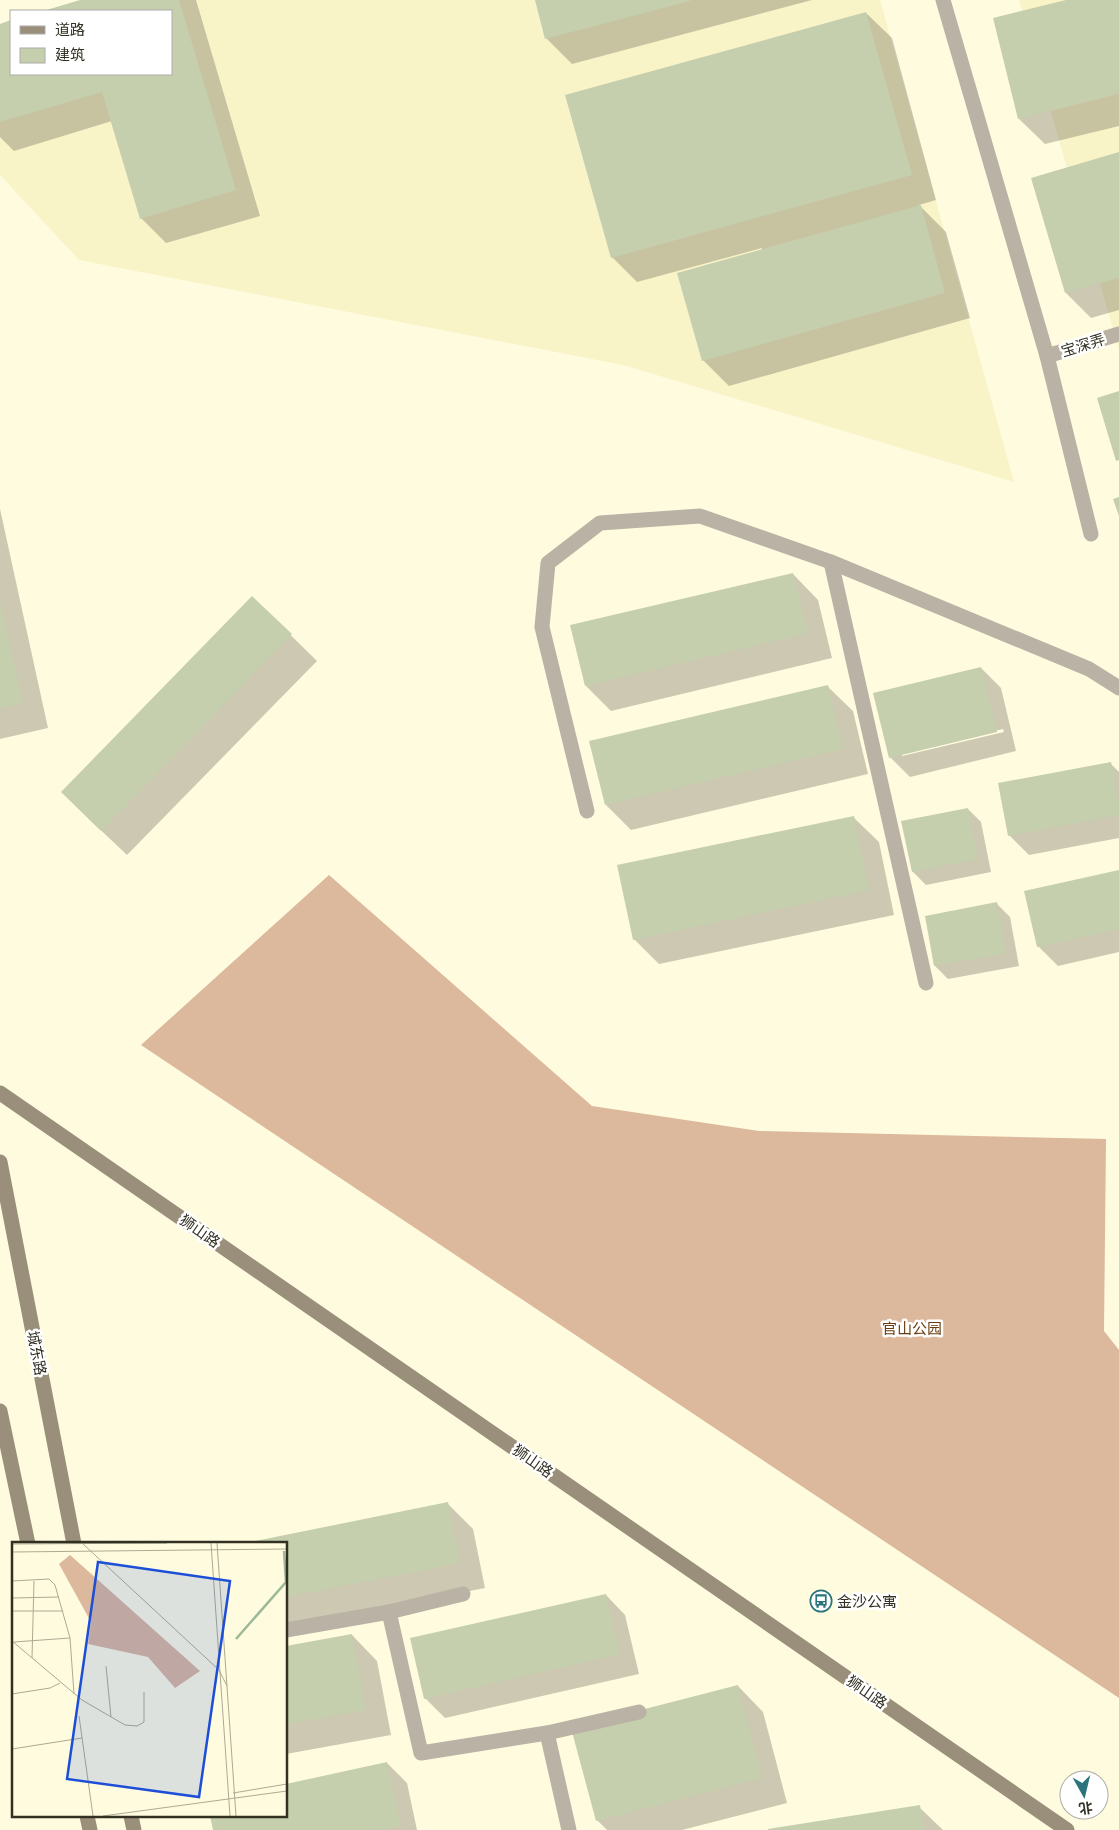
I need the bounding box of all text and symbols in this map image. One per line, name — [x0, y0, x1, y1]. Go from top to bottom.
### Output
legend — [10, 10, 172, 75]
text: 道路 — [55, 18, 85, 41]
text: 建筑 — [55, 43, 85, 66]
street label: 宝深弄 — [1058, 327, 1108, 363]
street label: 狮山路 — [175, 1209, 225, 1253]
park label: 官山公园 — [882, 1317, 942, 1340]
street label: 城东路 — [21, 1329, 53, 1377]
street label: 狮山路 — [508, 1439, 558, 1483]
inset map — [12, 1542, 288, 1818]
bus stop icon: 金沙公寓 — [809, 1589, 833, 1613]
place label: 金沙公寓 — [837, 1590, 897, 1613]
street label: 狮山路 — [842, 1670, 892, 1714]
north arrow — [1059, 1770, 1109, 1820]
text: 北 — [1077, 1797, 1094, 1820]

